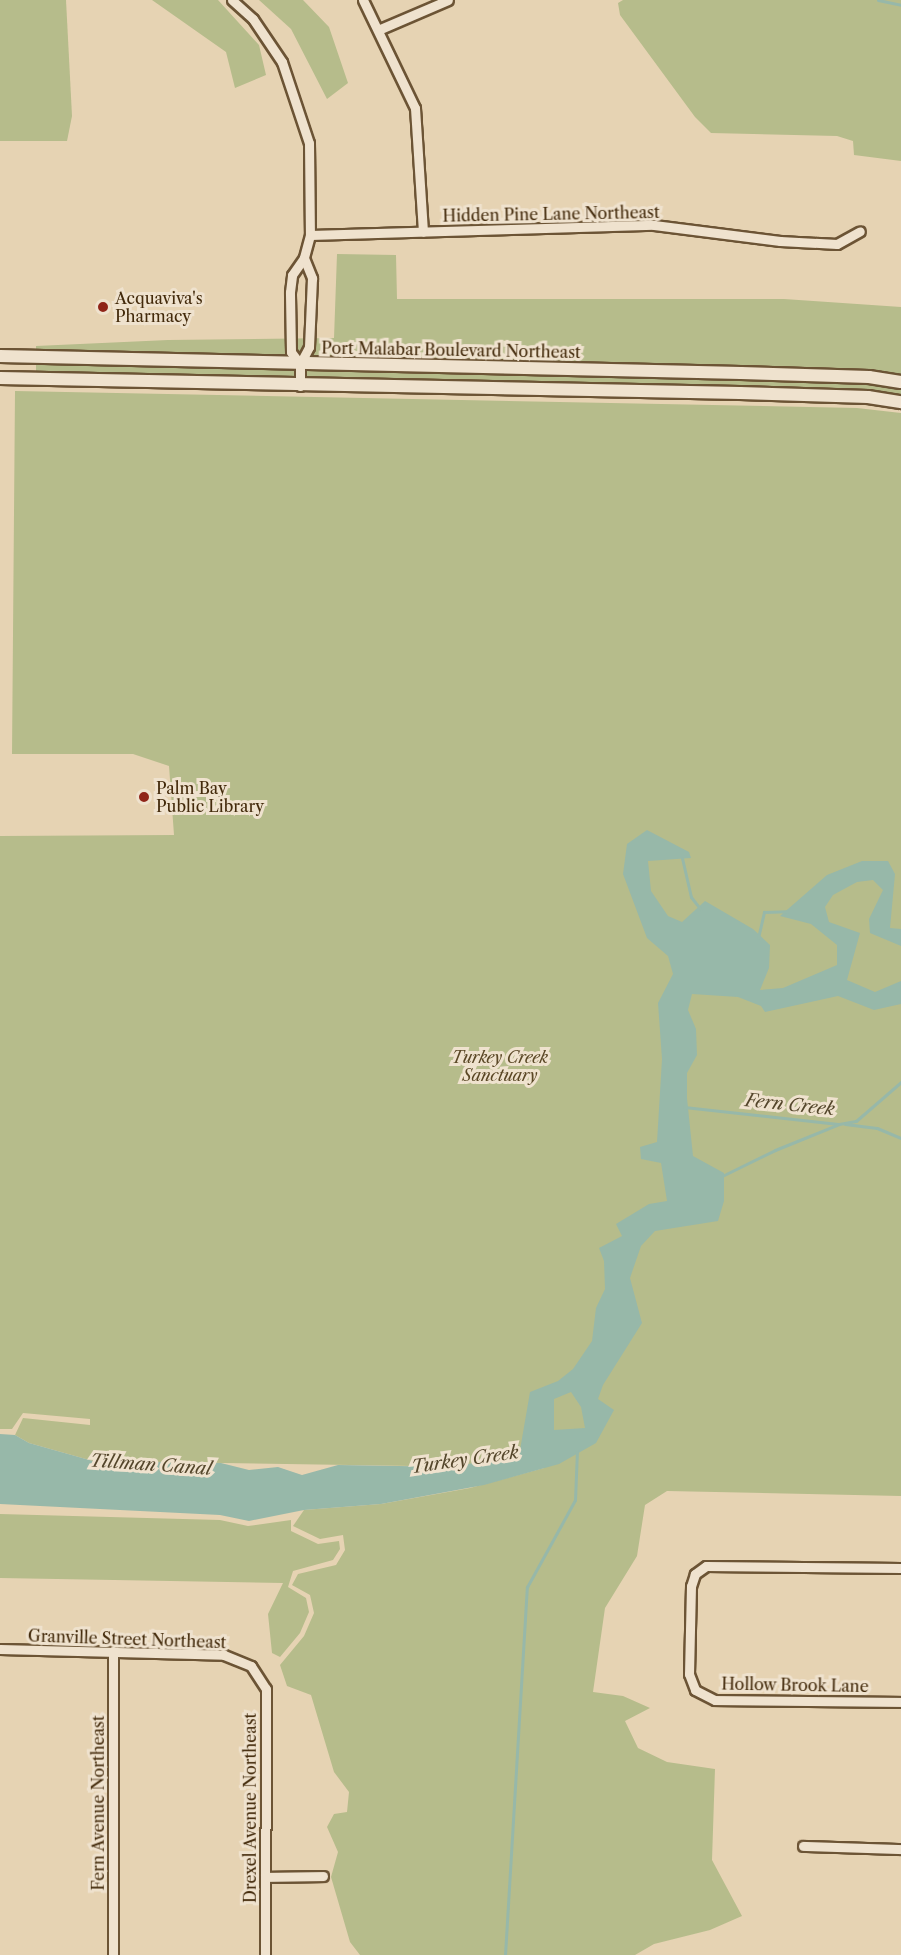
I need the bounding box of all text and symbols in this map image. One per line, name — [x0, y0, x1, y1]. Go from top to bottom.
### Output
street label: Hidden Pine Lane Northeast — [442, 203, 660, 225]
place label: Acquaviva's Pharmacy — [115, 288, 203, 326]
marker: Acquaviva's Pharmacy — [96, 300, 110, 314]
street label: Port Malabar Boulevard Northeast — [321, 338, 581, 362]
place label: Palm Bay Public Library — [156, 778, 264, 816]
marker: Palm Bay Public Library — [137, 790, 151, 804]
park label: Turkey Creek Sanctuary — [452, 1047, 548, 1085]
water label: Fern Creek — [744, 1090, 836, 1120]
water label: Turkey Creek — [410, 1442, 520, 1478]
water label: Tillman Canal — [89, 1450, 213, 1480]
street label: Granville Street Northeast — [28, 1626, 226, 1652]
street label: Hollow Brook Lane — [721, 1674, 869, 1696]
street label: Drexel Avenue Northeast — [240, 1713, 260, 1903]
street label: Fern Avenue Northeast — [88, 1715, 108, 1891]

